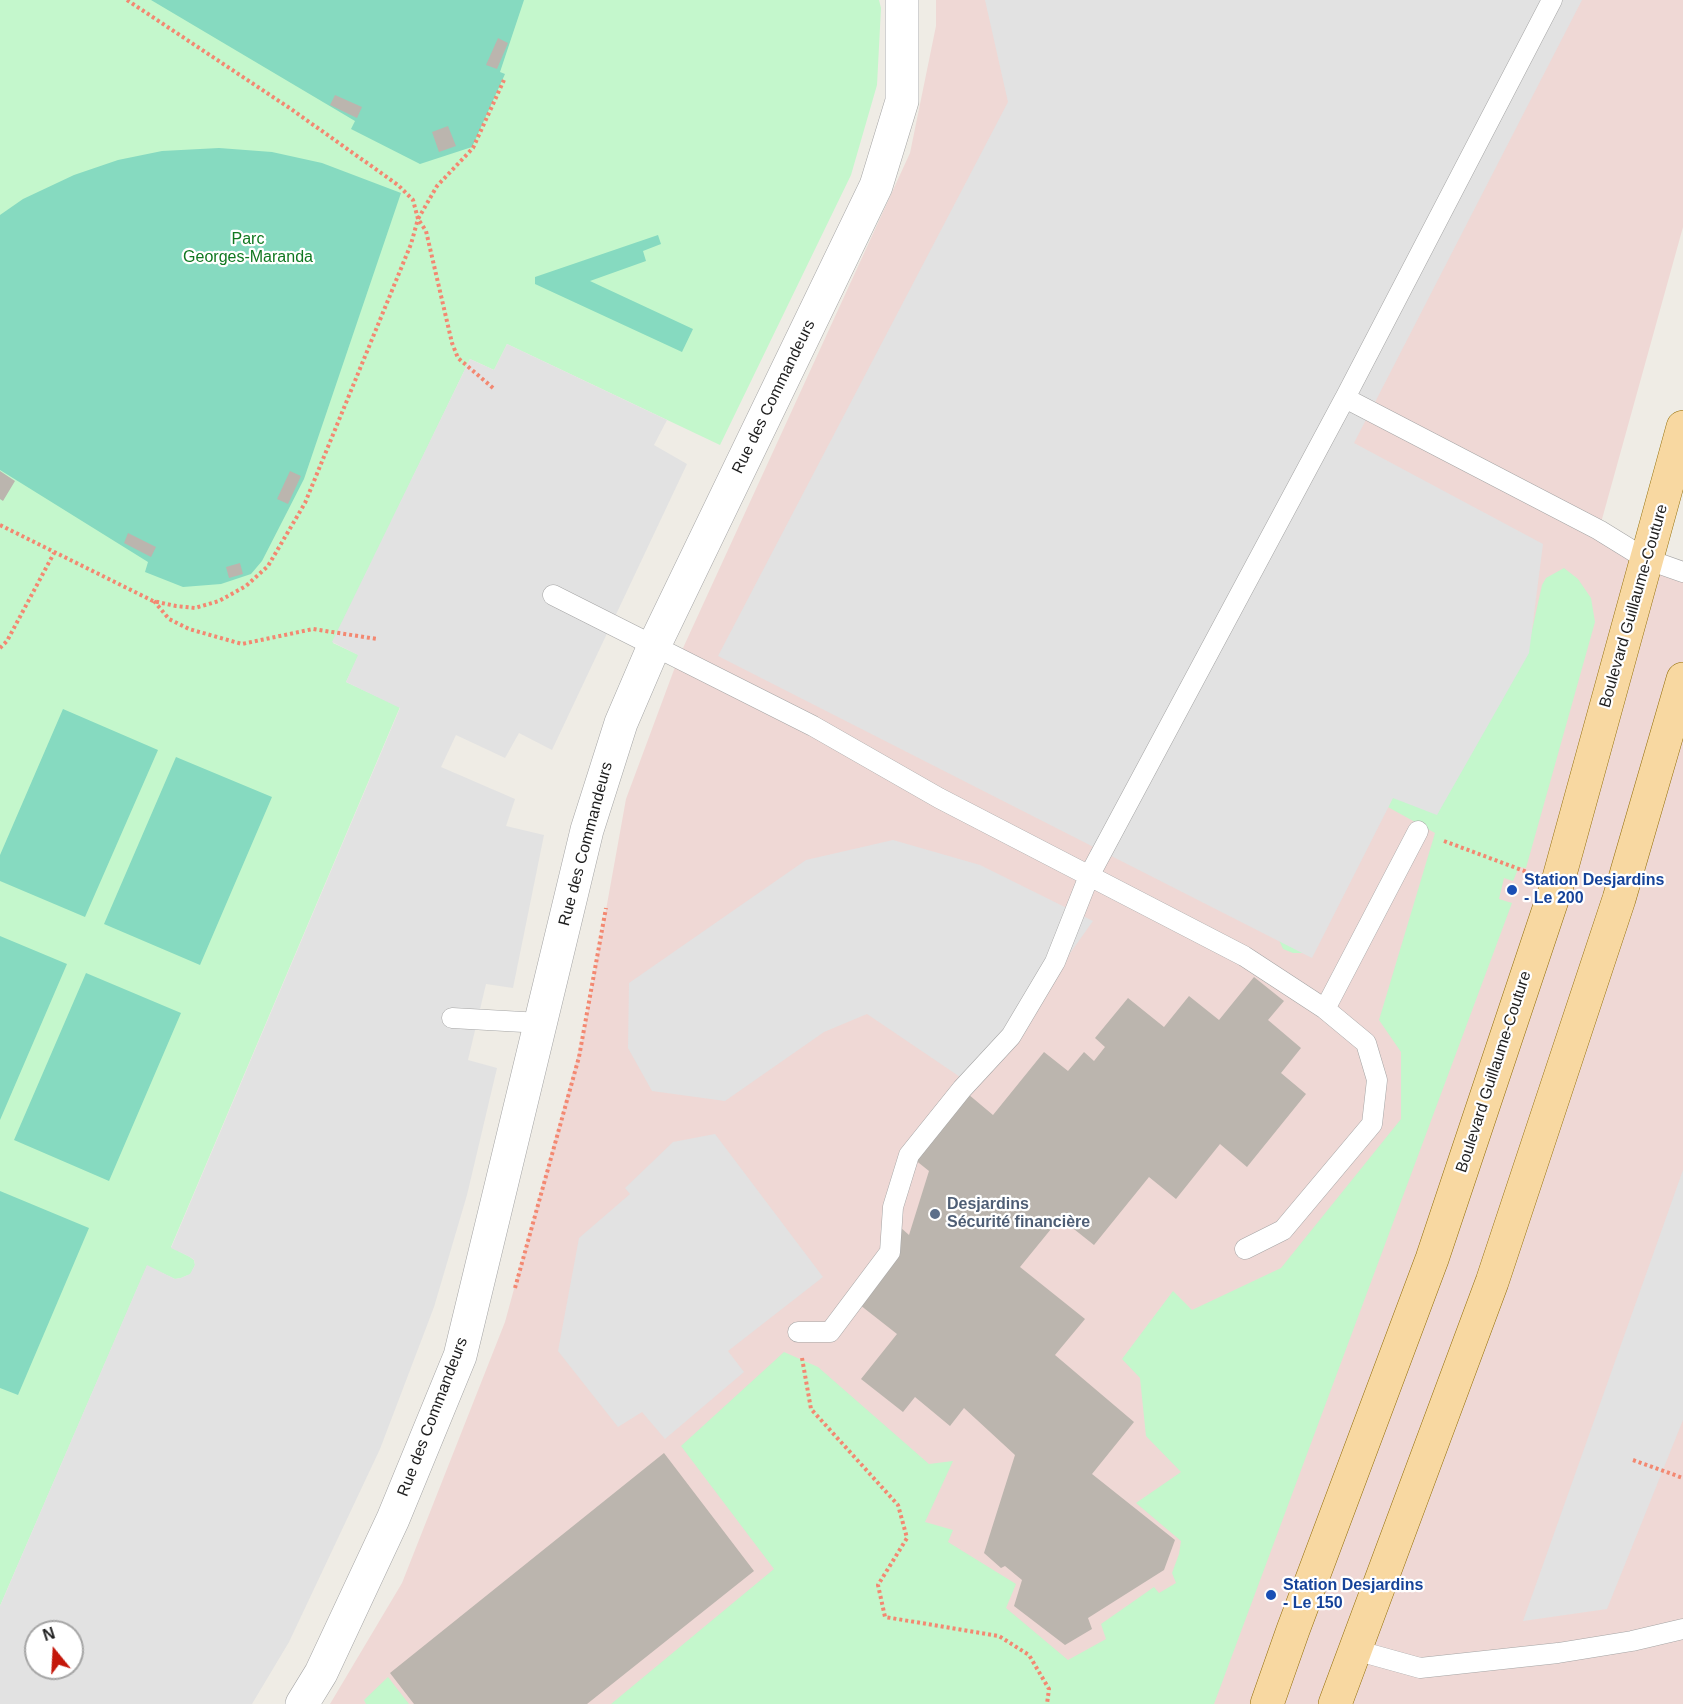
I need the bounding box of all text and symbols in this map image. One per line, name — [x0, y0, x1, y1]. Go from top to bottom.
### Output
park label: Parc Georges-Maranda — [183, 230, 313, 268]
street label: Rue des Commandeurs — [728, 317, 820, 477]
street label: Boulevard Guillaume-Couture — [1596, 502, 1672, 710]
street label: Rue des Commandeurs — [555, 760, 617, 928]
place label: Station Desjardins - Le 200 — [1524, 871, 1664, 909]
marker: Station Desjardins - Le 200 — [1505, 883, 1519, 897]
street label: Boulevard Guillaume-Couture — [1452, 969, 1536, 1175]
place label: Desjardins Sécurité financière — [947, 1195, 1090, 1233]
marker: Desjardins Sécurité financière — [928, 1207, 942, 1221]
street label: Rue des Commandeurs — [394, 1335, 472, 1499]
place label: Station Desjardins - Le 150 — [1283, 1576, 1423, 1614]
marker: Station Desjardins - Le 150 — [1264, 1588, 1278, 1602]
north arrow — [24, 1620, 84, 1680]
text: N — [41, 1624, 57, 1644]

